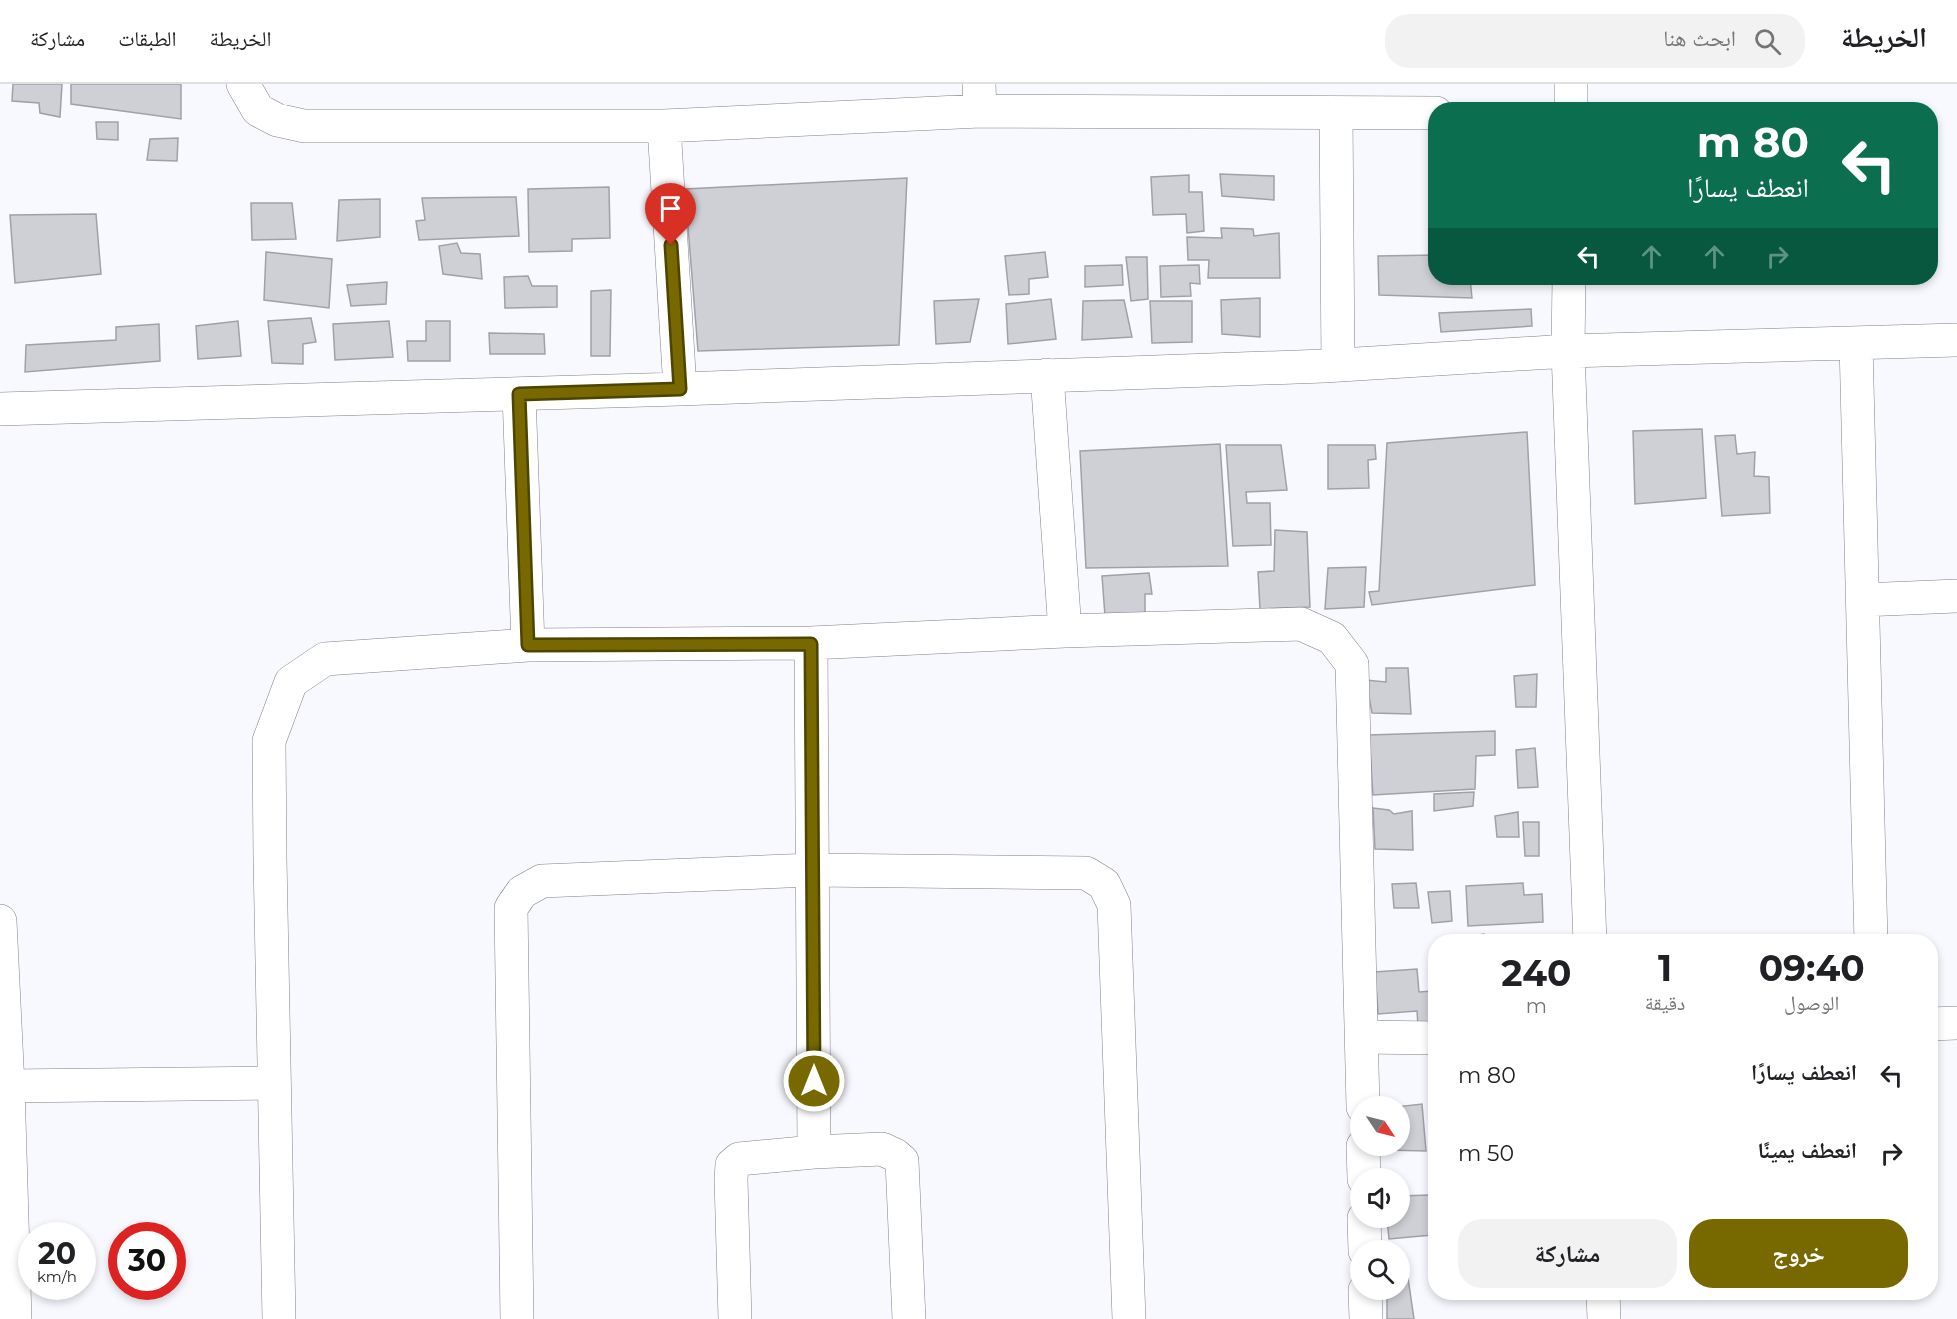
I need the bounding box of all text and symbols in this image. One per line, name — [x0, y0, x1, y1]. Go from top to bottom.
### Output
search box — [1385, 14, 1805, 68]
text: الخريطة — [1841, 20, 1927, 54]
text: ابحث هنا — [1663, 25, 1736, 52]
icon: search — [1751, 25, 1784, 58]
text: مشاركة — [30, 26, 85, 51]
text: الطبقات — [118, 26, 177, 51]
text: الخريطة — [210, 26, 271, 51]
text: 80 m — [1697, 116, 1809, 168]
icon: left — [1830, 126, 1908, 204]
text: انعطف يسارًا — [1687, 171, 1809, 204]
pin — [645, 183, 696, 245]
icon: arrive — [654, 192, 687, 225]
icon: left — [1572, 240, 1605, 273]
icon: ahead — [1635, 240, 1668, 273]
icon: ahead — [1698, 240, 1731, 273]
icon: right — [1761, 240, 1794, 273]
text: 1 — [1658, 946, 1672, 990]
text: 09:40 — [1759, 946, 1865, 990]
text: 240 — [1501, 951, 1571, 995]
text: دقيقة — [1645, 991, 1685, 1015]
text: الوصول — [1784, 991, 1839, 1015]
text: m — [1526, 994, 1547, 1018]
position arrow — [782, 1049, 846, 1113]
text: انعطف يسارًا — [1751, 1059, 1857, 1086]
icon: left — [1875, 1059, 1908, 1092]
text: 80 m — [1458, 1062, 1516, 1089]
north arrow — [1350, 1096, 1410, 1156]
map controls — [1350, 1096, 1410, 1300]
text: انعطف يمينًا — [1757, 1137, 1857, 1164]
icon: right — [1875, 1137, 1908, 1170]
text: 50 m — [1458, 1140, 1514, 1167]
button: sound — [1350, 1168, 1410, 1228]
button: مشاركة — [1458, 1219, 1677, 1288]
button: خروج — [1689, 1219, 1908, 1288]
speed limit sign: 30 — [108, 1222, 186, 1300]
text: 20 — [38, 1235, 76, 1272]
button: search — [1350, 1240, 1410, 1300]
text: km/h — [37, 1267, 77, 1286]

